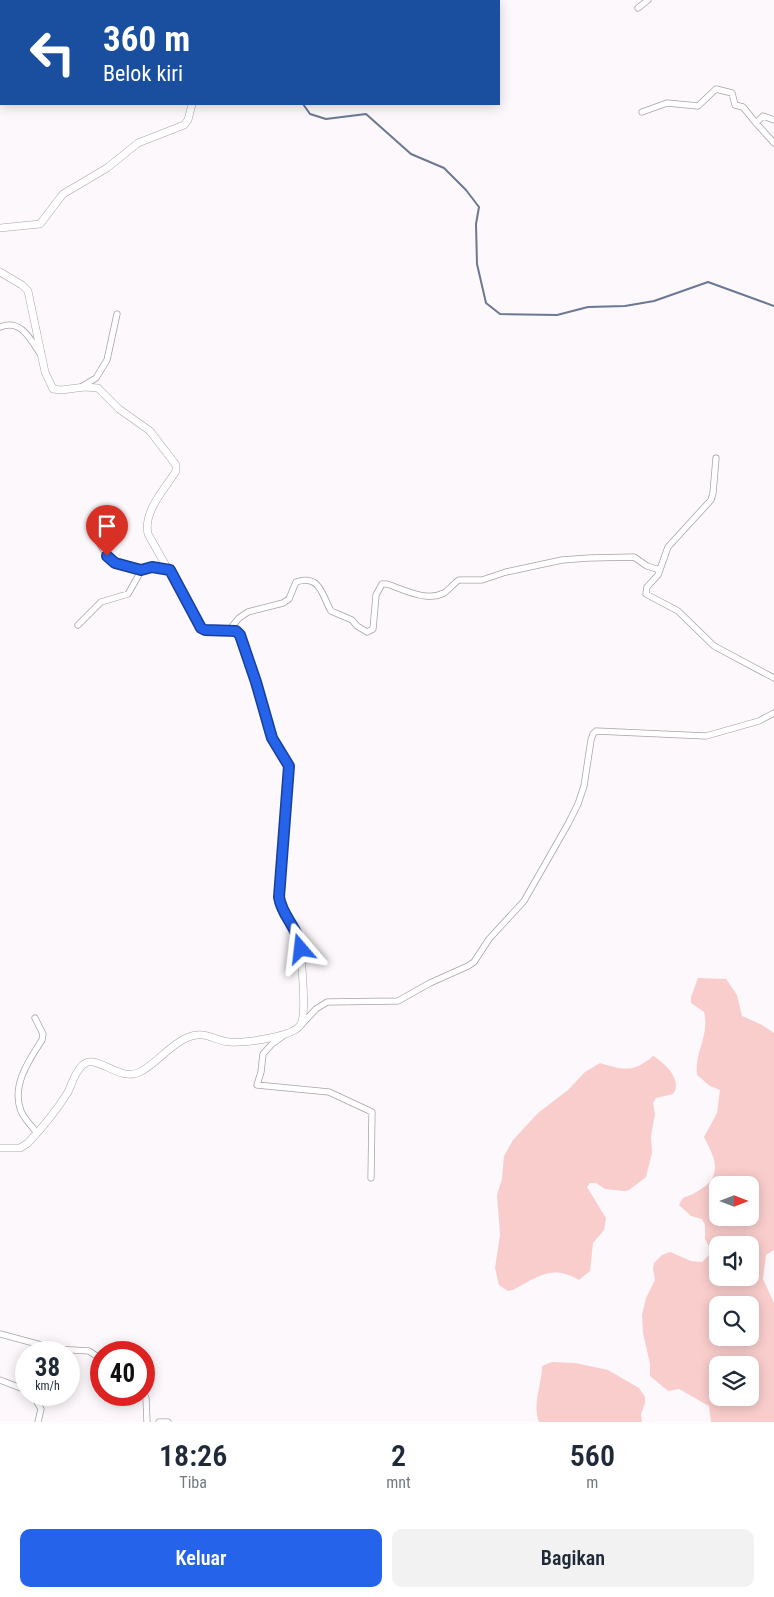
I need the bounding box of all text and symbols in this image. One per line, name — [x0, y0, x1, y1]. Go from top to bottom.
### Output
text: 360 m — [103, 19, 190, 60]
icon: left — [20, 20, 85, 85]
text: Belok kiri — [103, 61, 183, 86]
pin — [86, 505, 128, 556]
icon: arrive — [93, 512, 121, 540]
position arrow — [274, 922, 326, 974]
north arrow — [709, 1176, 759, 1226]
map controls — [709, 1176, 759, 1406]
button: sound — [709, 1236, 759, 1286]
button: search — [709, 1296, 759, 1346]
speed limit sign: 40 — [90, 1341, 155, 1406]
text: 38 — [35, 1353, 60, 1382]
button: layers — [709, 1356, 759, 1406]
text: km/h — [35, 1379, 60, 1393]
text: 18:26 — [159, 1438, 227, 1473]
text: 2 — [391, 1438, 406, 1473]
text: 560 — [570, 1438, 615, 1473]
text: Tiba — [179, 1473, 207, 1492]
text: mnt — [386, 1473, 411, 1492]
text: m — [586, 1473, 598, 1492]
button: Keluar — [20, 1529, 382, 1587]
button: Bagikan — [392, 1529, 754, 1587]

